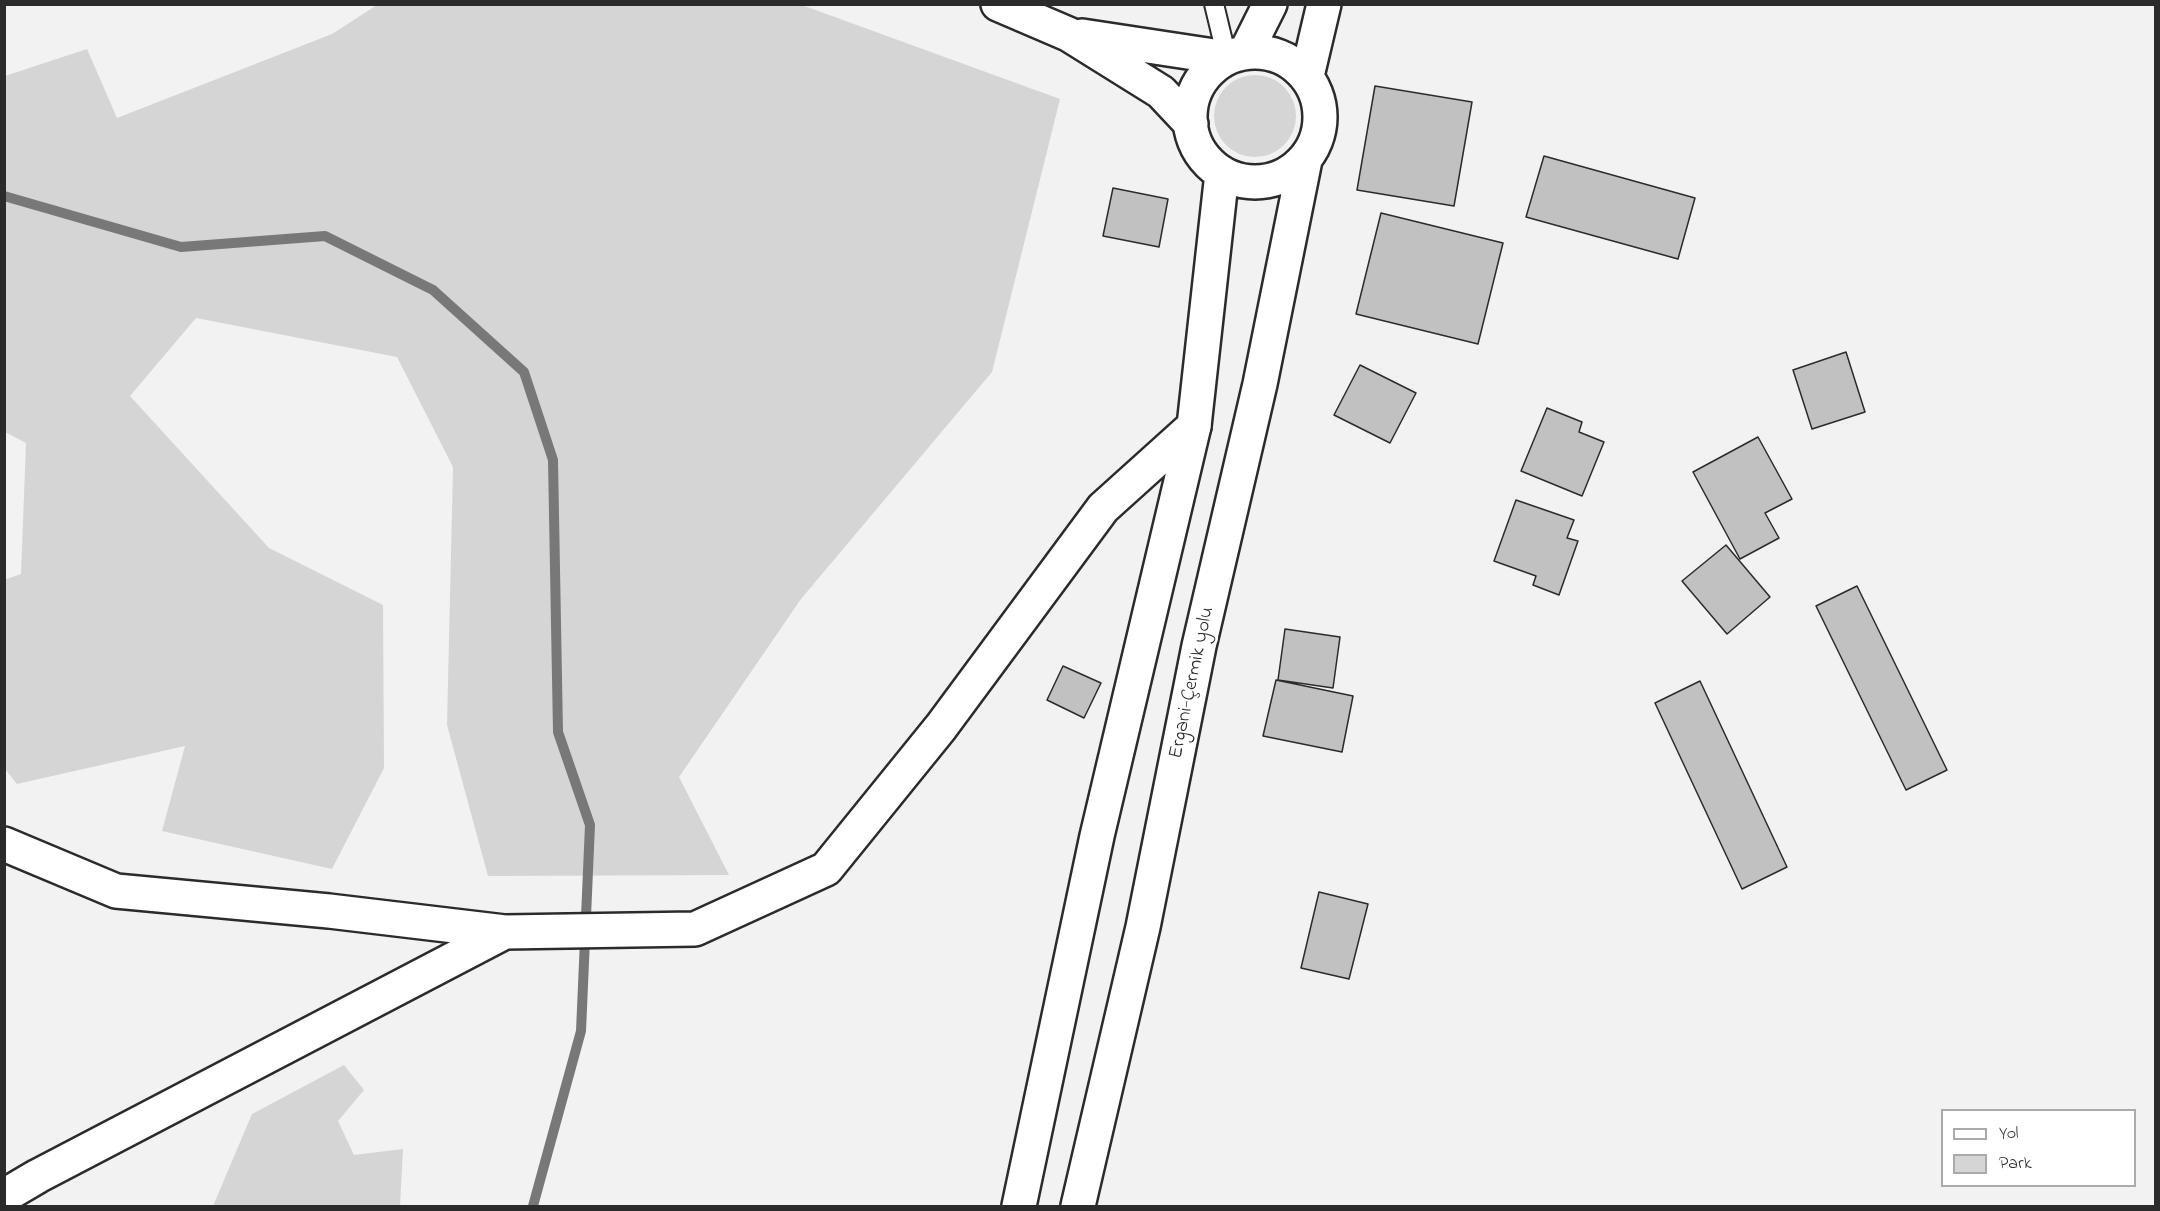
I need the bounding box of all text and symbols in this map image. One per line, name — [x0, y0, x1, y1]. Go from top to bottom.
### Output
street label: Ergani-Çermik yolu — [1165, 605, 1221, 761]
legend — [1941, 1109, 2136, 1187]
text: Yol — [1999, 1121, 2019, 1147]
text: Park — [1999, 1151, 2032, 1177]

